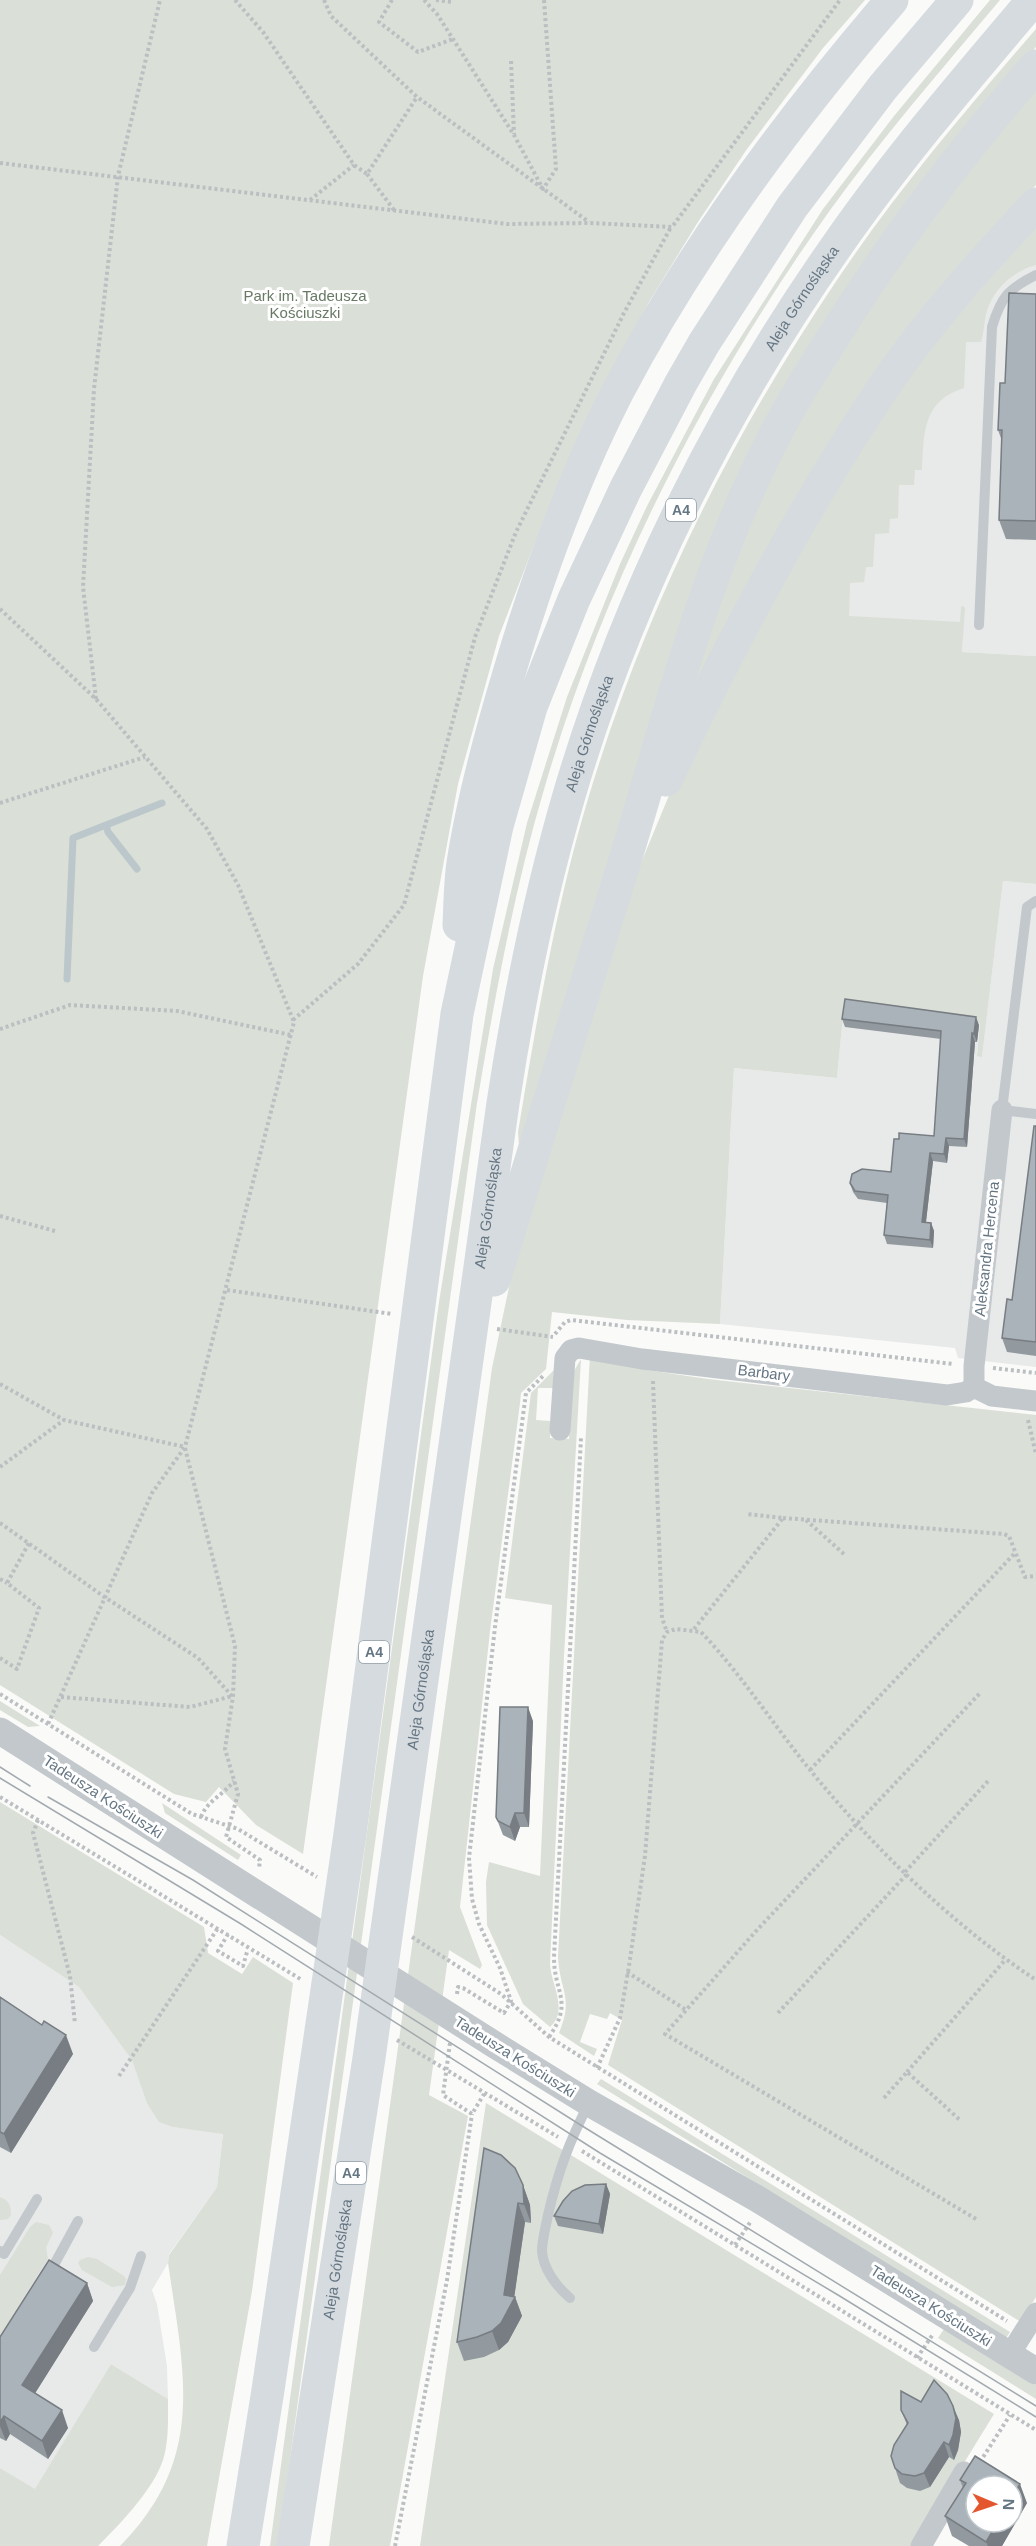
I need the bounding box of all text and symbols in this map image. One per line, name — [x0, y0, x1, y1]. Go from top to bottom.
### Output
street label: Aleja Górnośląska — [761, 242, 842, 354]
park label: Park im. Tadeusza Kościuszki — [243, 287, 367, 321]
road number: A4 — [666, 499, 696, 521]
street label: Aleja Górnośląska — [562, 672, 617, 794]
street label: Aleja Górnośląska — [471, 1146, 505, 1270]
street label: Aleksandra Hercena — [971, 1180, 1002, 1317]
street label: Barbary — [737, 1361, 792, 1384]
street label: Aleja Górnośląska — [403, 1627, 437, 1751]
road number: A4 — [359, 1641, 389, 1663]
street label: Tadeusza Kościuszki — [40, 1752, 166, 1842]
street label: Tadeusza Kościuszki — [452, 2012, 579, 2101]
road number: A4 — [336, 2162, 366, 2184]
street label: Aleja Górnośląska — [319, 2197, 355, 2321]
street label: Tadeusza Kościuszki — [868, 2261, 995, 2350]
north arrow — [964, 2474, 1024, 2534]
text: N — [1000, 2498, 1017, 2511]

